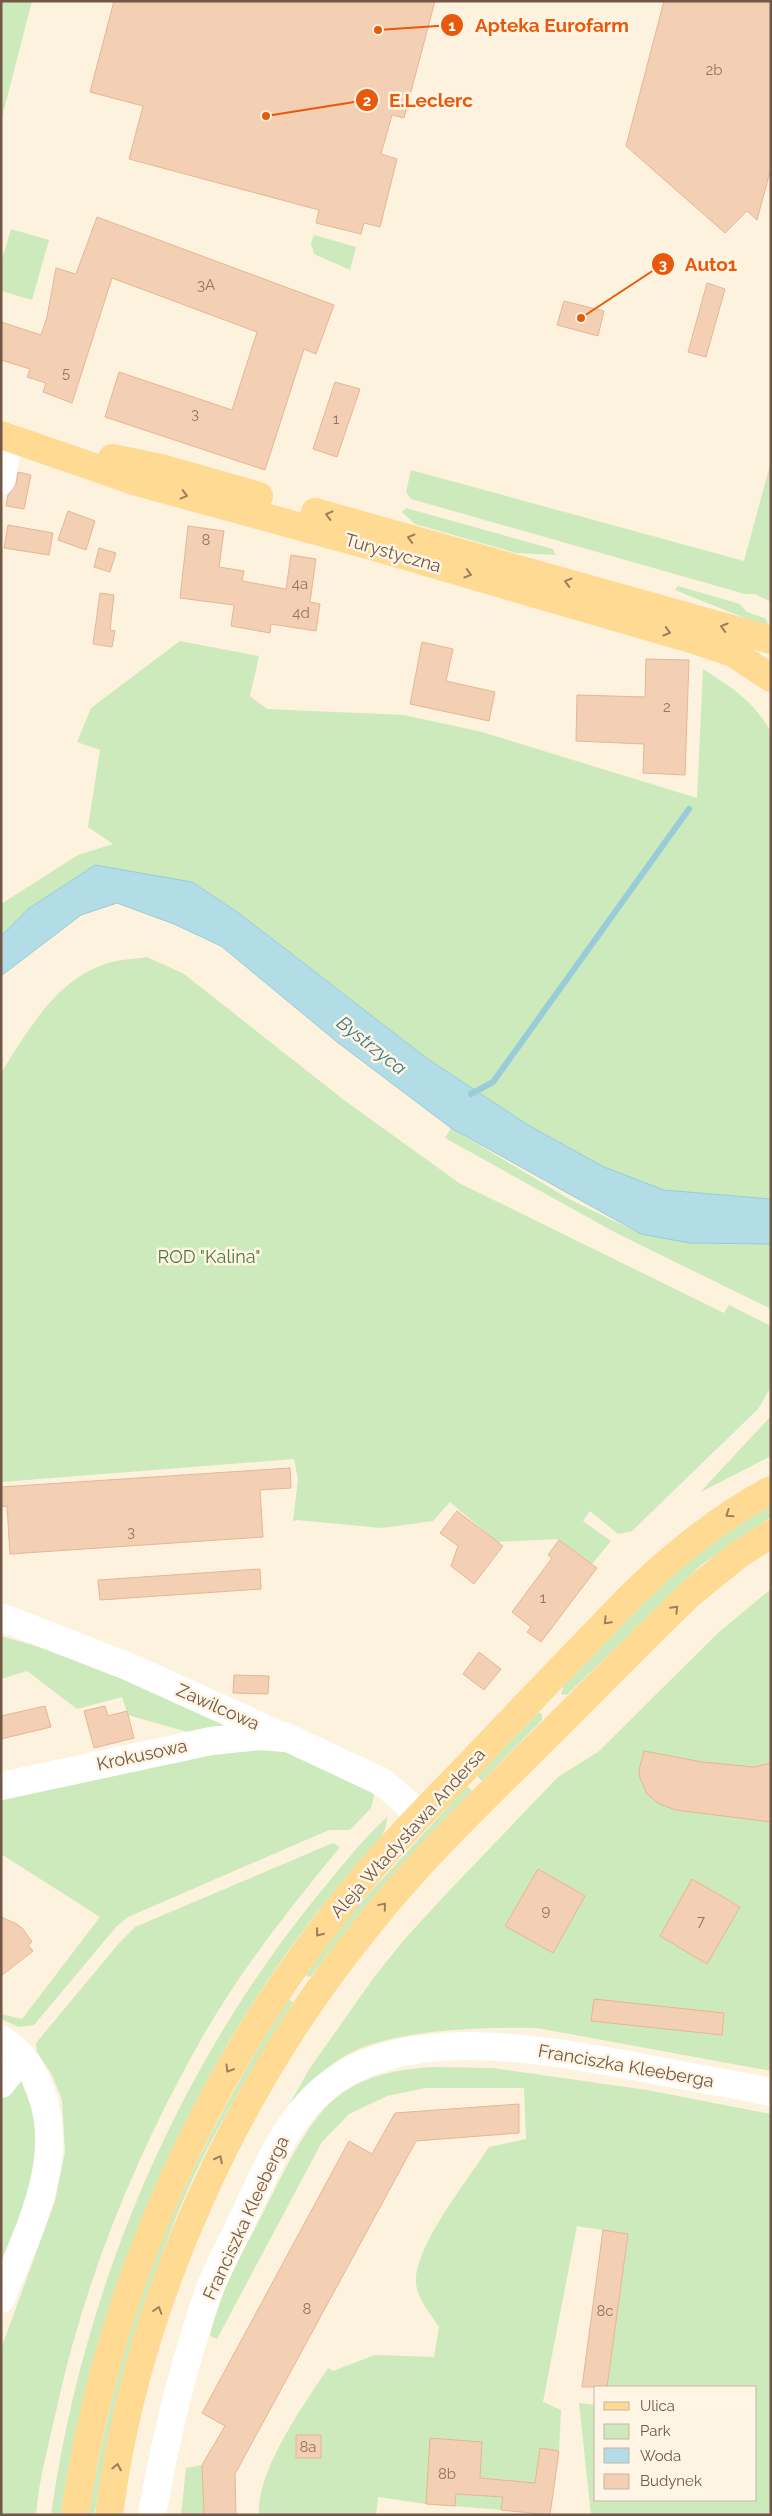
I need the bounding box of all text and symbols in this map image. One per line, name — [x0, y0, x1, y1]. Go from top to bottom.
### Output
callout: Apteka Eurofarm — [440, 8, 639, 42]
text: Apteka Eurofarm — [475, 14, 629, 36]
text: 1 — [448, 17, 456, 35]
house number: 2b — [705, 61, 723, 79]
callout: E.Leclerc — [354, 83, 483, 117]
text: E.Leclerc — [389, 89, 473, 111]
text: 2 — [363, 92, 371, 110]
callout: Auto1 — [650, 247, 747, 281]
text: Auto1 — [685, 253, 737, 275]
text: 3 — [659, 256, 667, 274]
house number: 3A — [197, 276, 215, 294]
house number: 5 — [62, 364, 70, 382]
house number: 3 — [191, 405, 199, 423]
house number: 1 — [333, 410, 340, 428]
one-way arrow — [179, 489, 188, 500]
one-way arrow — [324, 510, 333, 521]
street label: Turystyczna — [343, 529, 444, 576]
house number: 8 — [202, 531, 211, 549]
one-way arrow — [408, 533, 416, 543]
one-way arrow — [463, 569, 471, 579]
house number: 4a — [292, 575, 308, 593]
one-way arrow — [563, 577, 572, 588]
house number: 4d — [292, 604, 310, 622]
one-way arrow — [720, 622, 728, 632]
one-way arrow — [662, 626, 670, 636]
house number: 2 — [663, 698, 671, 716]
water label: Bystrzyca — [333, 1011, 411, 1079]
park label: ROD "Kalina" — [157, 1246, 261, 1267]
one-way arrow — [725, 1508, 734, 1518]
house number: 3 — [127, 1523, 135, 1541]
house number: 1 — [540, 1589, 547, 1607]
one-way arrow — [669, 1606, 678, 1615]
one-way arrow — [604, 1615, 613, 1624]
street label: Zawilcowa — [173, 1679, 263, 1734]
street label: Krokusowa — [95, 1735, 189, 1774]
street label: Aleja Władysława Andersa — [326, 1744, 489, 1922]
house number: 9 — [542, 1902, 551, 1920]
one-way arrow — [378, 1903, 386, 1912]
house number: 7 — [697, 1912, 705, 1930]
one-way arrow — [316, 1928, 325, 1937]
street label: Franciszka Kleeberga — [537, 2040, 716, 2091]
one-way arrow — [226, 2063, 236, 2072]
street label: Franciszka Kleeberga — [198, 2133, 293, 2303]
one-way arrow — [213, 2155, 223, 2164]
house number: 8 — [303, 2300, 312, 2318]
house number: 8c — [596, 2302, 614, 2320]
one-way arrow — [152, 2306, 162, 2314]
legend — [594, 2386, 757, 2501]
text: Ulica — [640, 2397, 675, 2415]
text: Park — [640, 2422, 671, 2440]
house number: 8a — [299, 2438, 317, 2456]
text: Woda — [640, 2447, 681, 2465]
one-way arrow — [111, 2462, 122, 2471]
house number: 8b — [438, 2465, 456, 2483]
text: Budynek — [640, 2472, 702, 2490]

